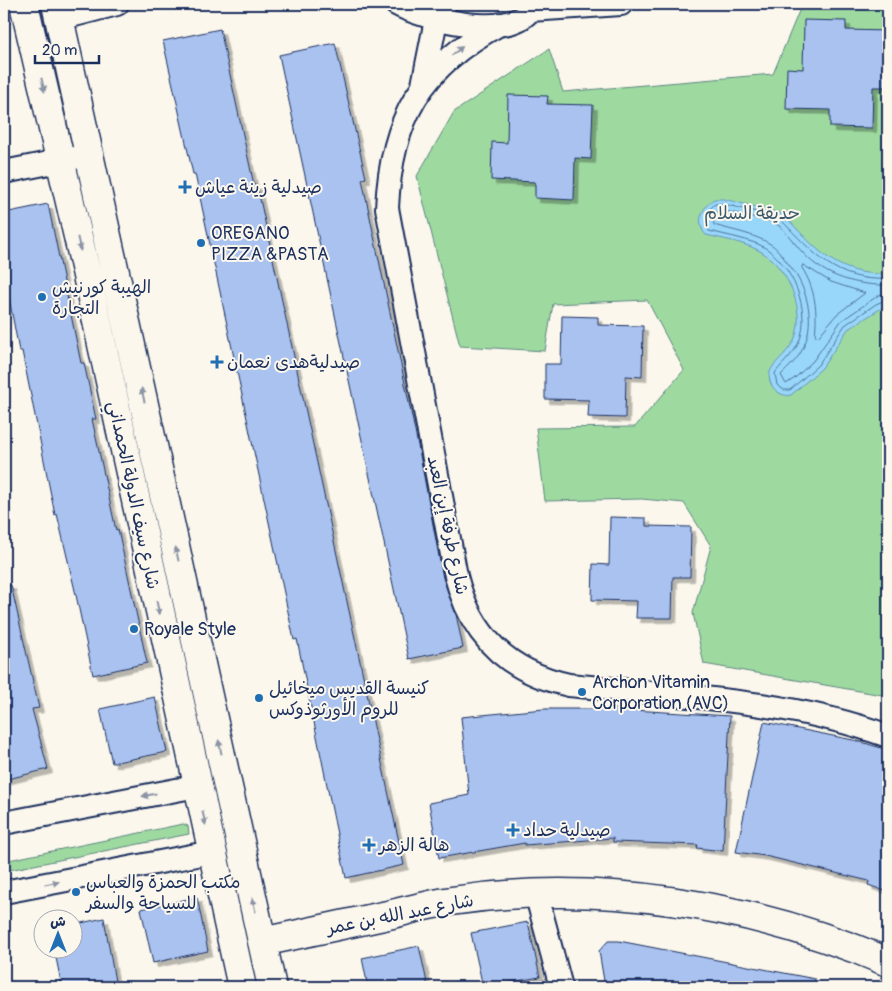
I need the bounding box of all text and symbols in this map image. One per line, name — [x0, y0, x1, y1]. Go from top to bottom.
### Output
scale bar — [35, 32, 99, 64]
text: 20 m — [42, 41, 77, 60]
one-way arrow — [450, 45, 463, 56]
one-way arrow — [39, 78, 47, 93]
place label: صيدلية زينة عياش — [195, 176, 322, 199]
marker: صيدلية زينة عياش — [179, 181, 191, 193]
park label: حديقة السلام — [704, 202, 800, 227]
place label: OREGANO PIZZA &PASTA — [211, 222, 329, 266]
one-way arrow — [75, 236, 83, 251]
marker: OREGANO PIZZA &PASTA — [195, 237, 207, 249]
place label: الهيبة كورنيش التجارة — [52, 276, 151, 320]
marker: الهيبة كورنيش التجارة — [36, 291, 48, 303]
place label: صيدليةهدى نعمان — [227, 351, 360, 374]
marker: صيدليةهدى نعمان — [211, 356, 223, 368]
one-way arrow — [139, 387, 147, 403]
street label: شارع سيف الدولة الحمداني — [98, 399, 165, 592]
street label: شارع طرفة إبن العبد — [422, 453, 474, 597]
one-way arrow — [173, 545, 181, 561]
one-way arrow — [154, 600, 162, 615]
place label: Royale Style — [144, 618, 236, 641]
marker: Royale Style — [128, 623, 140, 635]
place label: Archon Vitamin Corporation (AVC) — [592, 671, 729, 715]
place label: كنيسة القديس ميخائيل للروم الأورثوذوكس — [269, 677, 429, 723]
marker: Archon Vitamin Corporation (AVC) — [576, 686, 588, 698]
marker: كنيسة القديس ميخائيل للروم الأورثوذوكس — [253, 692, 265, 704]
one-way arrow — [216, 739, 224, 754]
one-way arrow — [140, 792, 156, 800]
one-way arrow — [200, 810, 208, 825]
place label: صيدلية حداد — [523, 819, 611, 842]
marker: صيدلية حداد — [507, 824, 519, 836]
place label: هالة الزهر — [377, 834, 450, 857]
marker: هالة الزهر — [363, 839, 375, 851]
place label: مكتب الحمزة والعباس للسياحة والسفر — [84, 871, 241, 915]
one-way arrow — [44, 879, 59, 887]
marker: مكتب الحمزة والعباس للسياحة والسفر — [70, 886, 82, 898]
street label: شارع عبد الله بن عمر — [323, 889, 475, 940]
one-way arrow — [250, 897, 258, 913]
north arrow — [32, 908, 82, 958]
text: ش — [50, 913, 66, 930]

